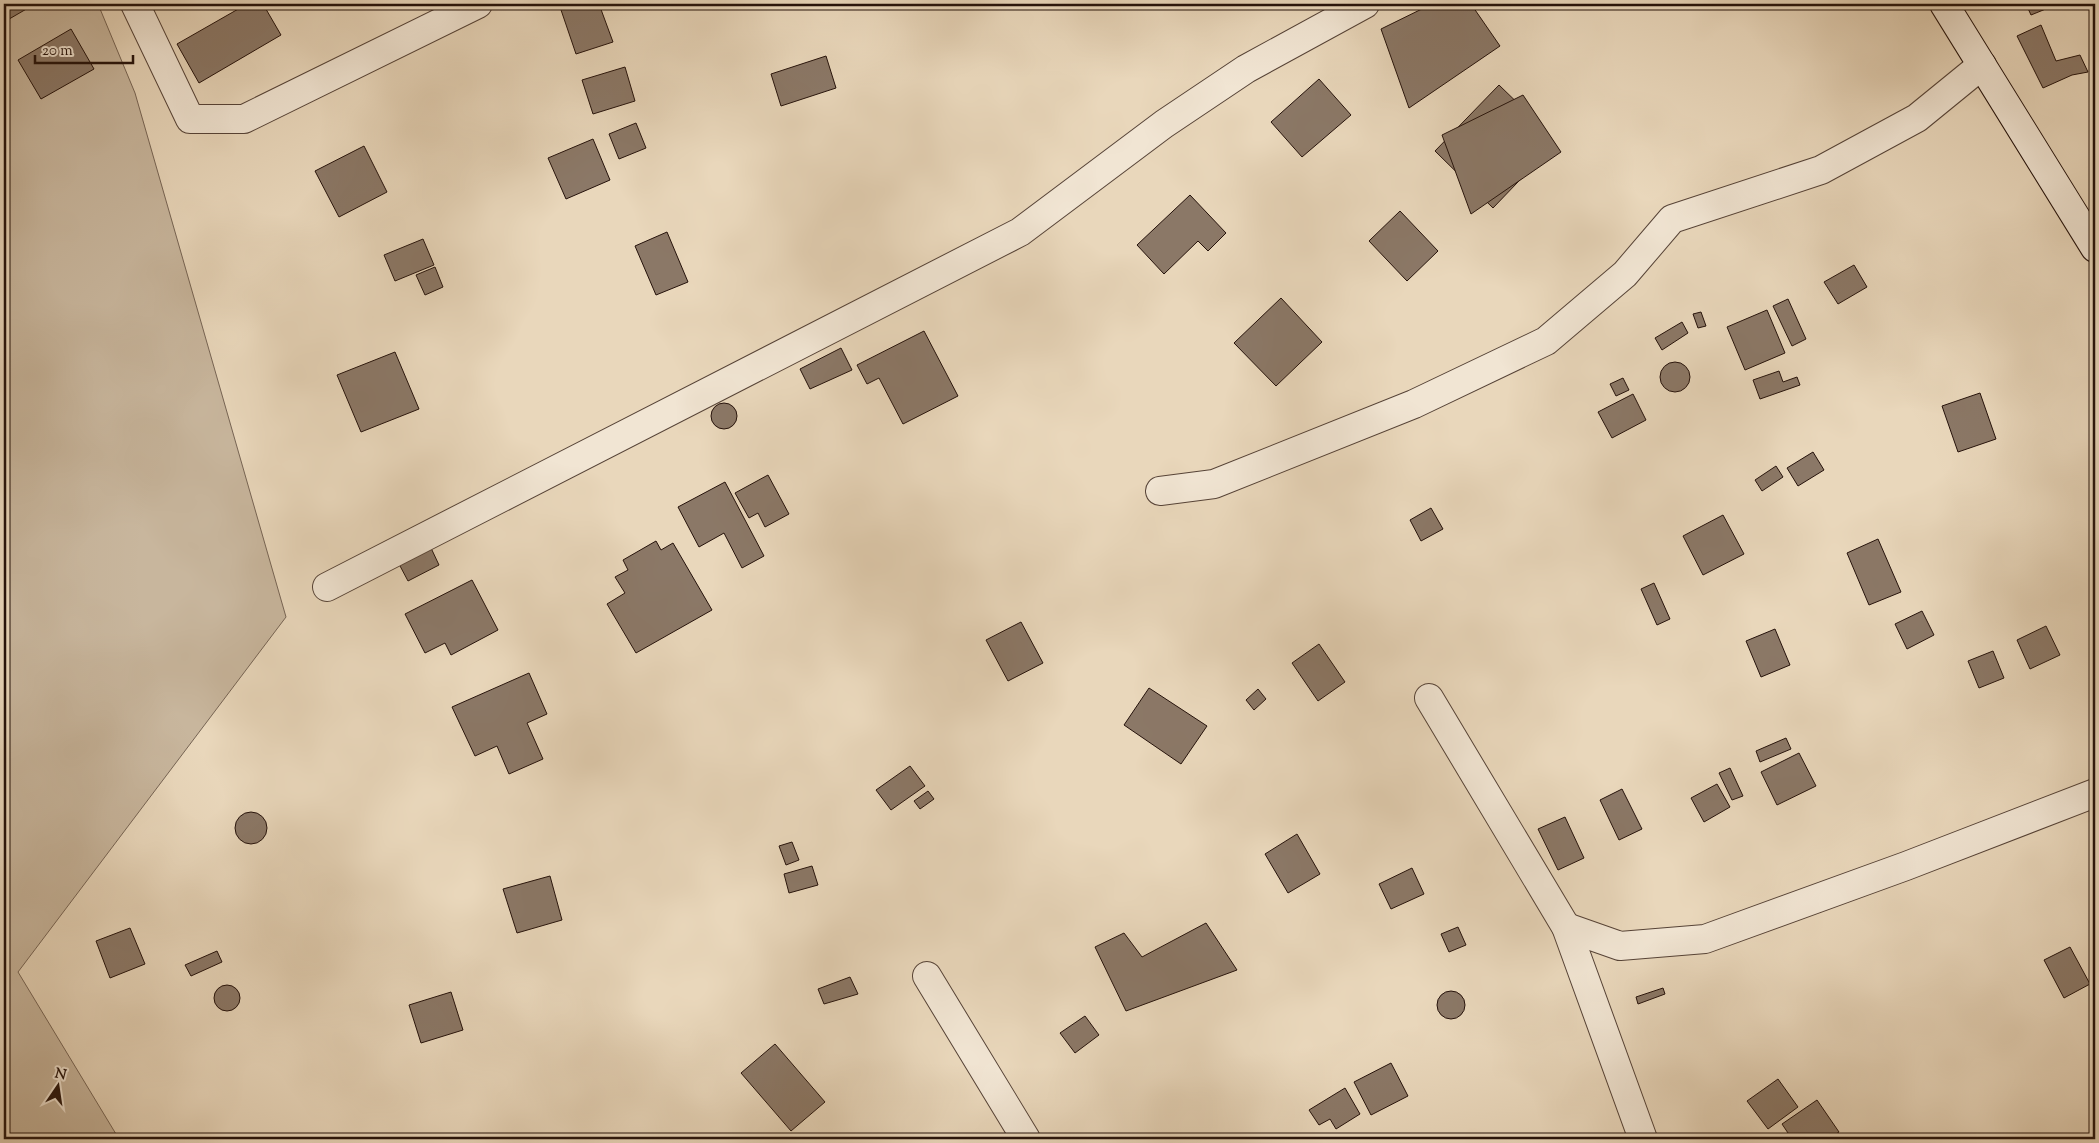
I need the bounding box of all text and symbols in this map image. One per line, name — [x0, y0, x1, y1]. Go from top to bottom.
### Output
scale bar — [35, 32, 132, 64]
text: 20 m — [42, 41, 73, 62]
north arrow — [32, 1060, 82, 1110]
text: N — [53, 1064, 68, 1086]

